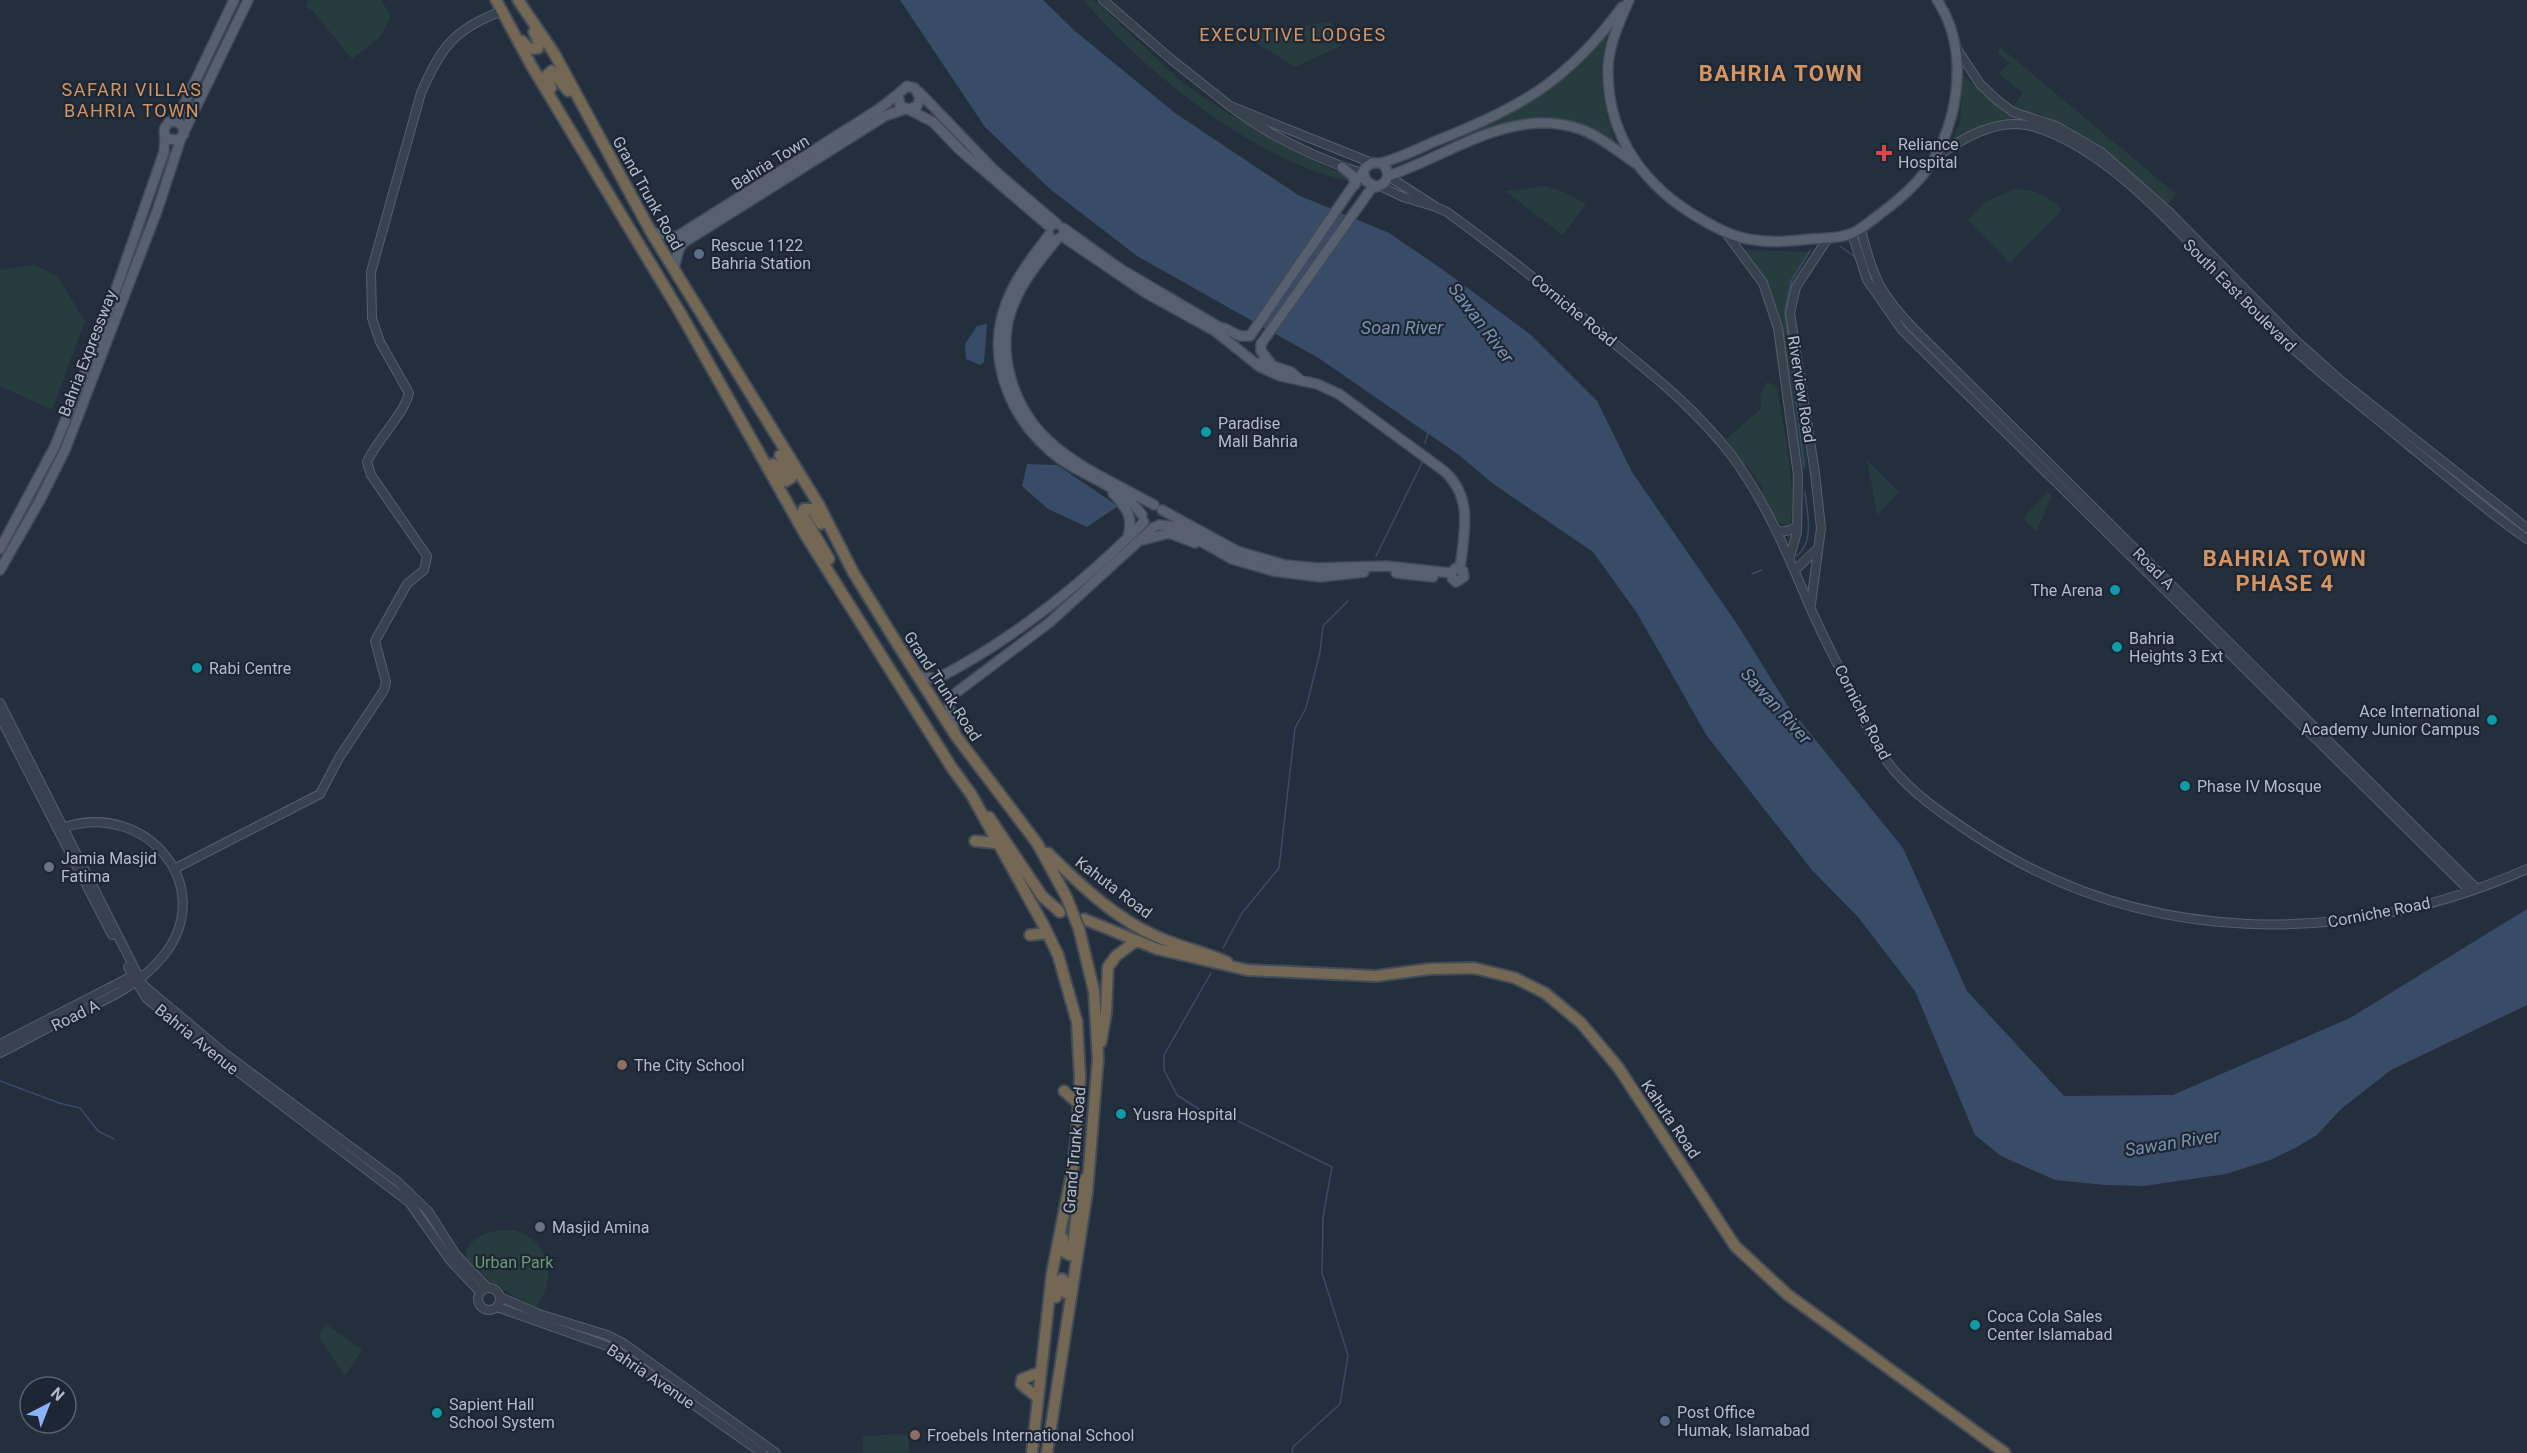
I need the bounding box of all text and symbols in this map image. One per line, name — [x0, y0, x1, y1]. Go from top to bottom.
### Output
district label: EXECUTIVE LODGES — [1199, 24, 1387, 45]
district label: BAHRIA TOWN — [1699, 61, 1863, 86]
district label: SAFARI VILLAS BAHRIA TOWN — [62, 79, 202, 121]
street label: Bahria Town — [728, 131, 813, 194]
street label: Grand Trunk Road — [608, 133, 687, 253]
place label: Reliance Hospital — [1898, 135, 1959, 172]
marker: Reliance Hospital — [1875, 144, 1893, 162]
street label: South East Boulevard — [2179, 235, 2300, 356]
place label: Rescue 1122 Bahria Station — [711, 236, 811, 273]
marker: Rescue 1122 Bahria Station — [692, 247, 706, 261]
street label: Corniche Road — [1527, 270, 1620, 351]
water label: Sawan River — [1444, 278, 1519, 368]
street label: Bahria Expressway — [55, 287, 120, 419]
water label: Soan River — [1361, 317, 1444, 338]
street label: Riverview Road — [1784, 334, 1819, 444]
place label: Paradise Mall Bahria — [1218, 414, 1298, 451]
marker: Paradise Mall Bahria — [1199, 425, 1213, 439]
street label: Road A — [2129, 544, 2179, 594]
district label: BAHRIA TOWN PHASE 4 — [2203, 546, 2367, 596]
place label: The Arena — [2030, 581, 2103, 600]
marker: The Arena — [2108, 583, 2122, 597]
street label: Grand Trunk Road — [900, 628, 985, 745]
place label: Bahria Heights 3 Ext — [2129, 629, 2223, 666]
marker: Bahria Heights 3 Ext — [2110, 640, 2124, 654]
place label: Rabi Centre — [209, 659, 291, 678]
marker: Rabi Centre — [190, 661, 204, 675]
street label: Corniche Road — [1830, 662, 1895, 763]
water label: Sawan River — [1737, 663, 1817, 749]
place label: Ace International Academy Junior Campus — [2301, 702, 2480, 739]
marker: Ace International Academy Junior Campus — [2485, 713, 2499, 727]
place label: Phase IV Mosque — [2197, 777, 2322, 796]
marker: Phase IV Mosque — [2178, 779, 2192, 793]
place label: Jamia Masjid Fatima — [61, 849, 157, 886]
street label: Kahuta Road — [1072, 852, 1156, 922]
marker: Jamia Masjid Fatima — [42, 860, 56, 874]
street label: Corniche Road — [2326, 893, 2432, 932]
street label: Road A — [48, 995, 103, 1035]
street label: Bahria Avenue — [151, 1000, 242, 1079]
place label: The City School — [634, 1056, 745, 1075]
marker: The City School — [615, 1058, 629, 1072]
street label: Kahuta Road — [1637, 1076, 1704, 1162]
street label: Grand Trunk Road — [1059, 1086, 1089, 1214]
place label: Yusra Hospital — [1133, 1105, 1237, 1124]
marker: Yusra Hospital — [1114, 1107, 1128, 1121]
water label: Sawan River — [2123, 1125, 2222, 1160]
place label: Masjid Amina — [552, 1218, 650, 1237]
marker: Masjid Amina — [533, 1220, 547, 1234]
park label: Urban Park — [475, 1253, 554, 1272]
place label: Coca Cola Sales Center Islamabad — [1987, 1307, 2113, 1344]
marker: Coca Cola Sales Center Islamabad — [1968, 1318, 1982, 1332]
street label: Bahria Avenue — [603, 1340, 698, 1413]
north arrow — [18, 1375, 78, 1435]
text: N — [47, 1383, 68, 1405]
place label: Sapient Hall School System — [449, 1395, 555, 1432]
place label: Post Office Humak, Islamabad — [1677, 1403, 1810, 1440]
marker: Sapient Hall School System — [430, 1406, 444, 1420]
marker: Post Office Humak, Islamabad — [1658, 1414, 1672, 1428]
place label: Froebels International School — [927, 1426, 1134, 1445]
marker: Froebels International School — [908, 1428, 922, 1442]

